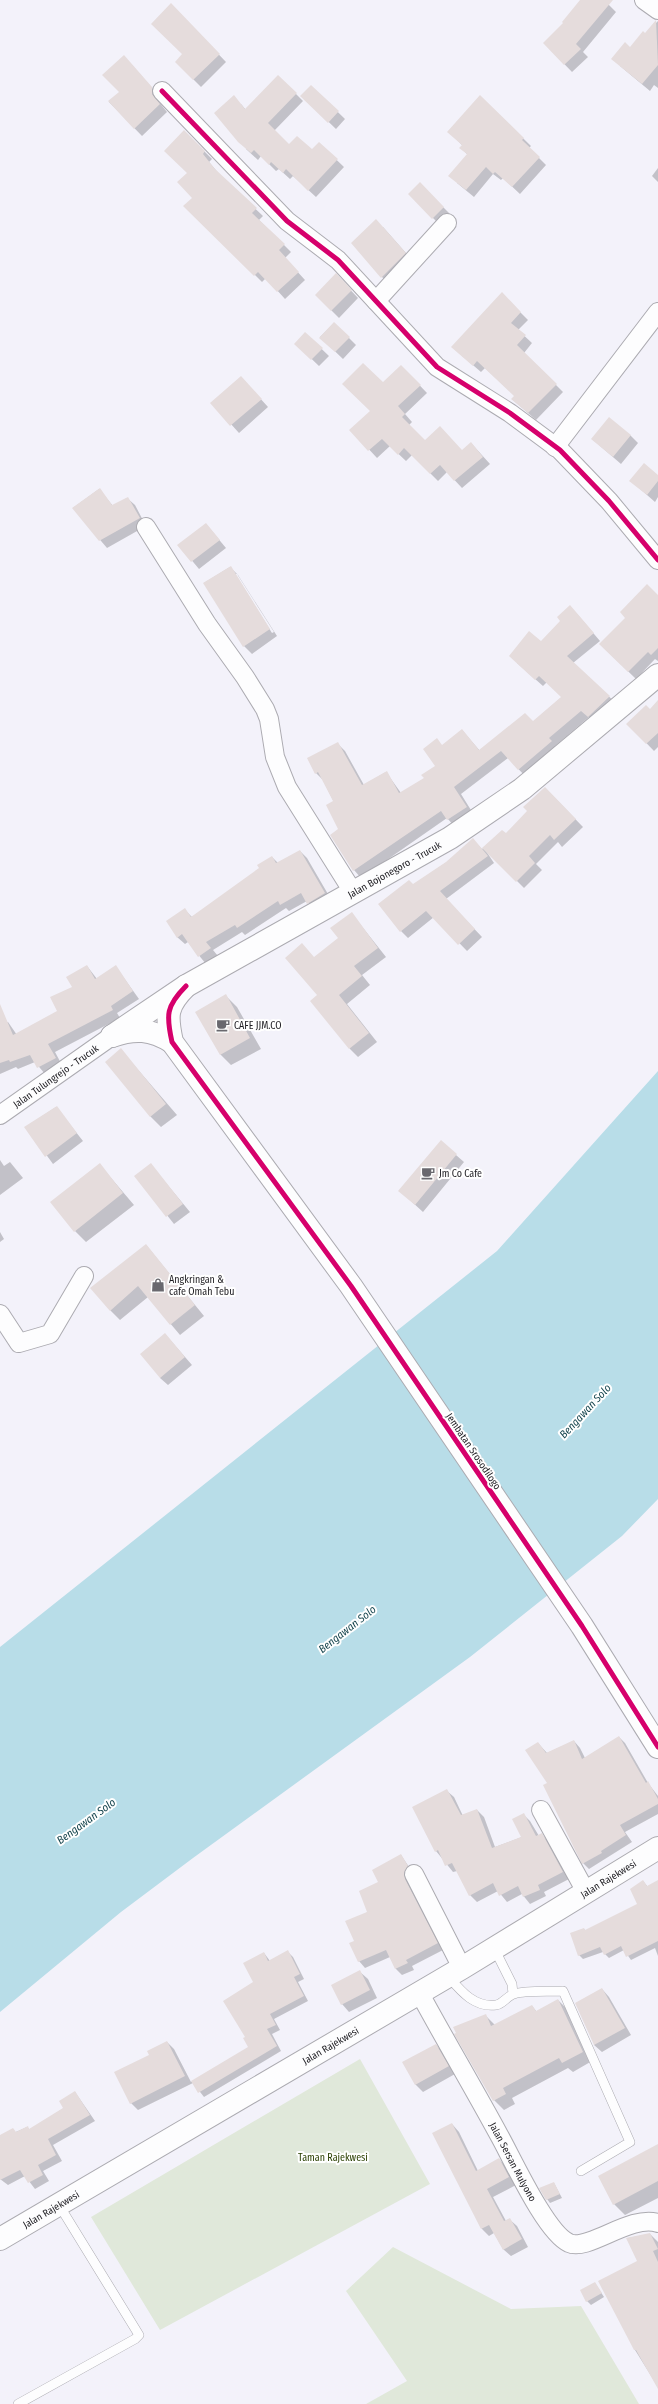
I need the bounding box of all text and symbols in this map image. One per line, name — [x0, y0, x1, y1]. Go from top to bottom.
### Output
street label: Jalan Bojonegoro - Trucuk — [346, 839, 444, 901]
cafe icon: CAFE JJM.CO — [215, 1017, 231, 1033]
place label: CAFE JJM.CO — [234, 1020, 281, 1032]
street label: Jalan Tulungrejo - Trucuk — [11, 1042, 101, 1111]
cafe icon: Jm Co Cafe — [420, 1165, 436, 1181]
place label: Jm Co Cafe — [439, 1168, 482, 1180]
place label: Angkringan & cafe Omah Tebu — [169, 1274, 234, 1298]
shop icon: Angkringan & cafe Omah Tebu — [150, 1277, 166, 1293]
water label: Bengawan Solo — [557, 1381, 614, 1441]
street label: Jembatan Srosodilogo — [443, 1411, 503, 1492]
water label: Bengawan Solo — [316, 1603, 379, 1656]
water label: Bengawan Solo — [54, 1796, 118, 1847]
street label: Jalan Rajekwesi — [579, 1858, 639, 1901]
street label: Jalan Rajekwesi — [301, 2025, 361, 2067]
street label: Jalan Sersan Mulyono — [486, 2120, 538, 2204]
park label: Taman Rajekwesi — [298, 2152, 368, 2164]
street label: Jalan Rajekwesi — [21, 2189, 82, 2231]

